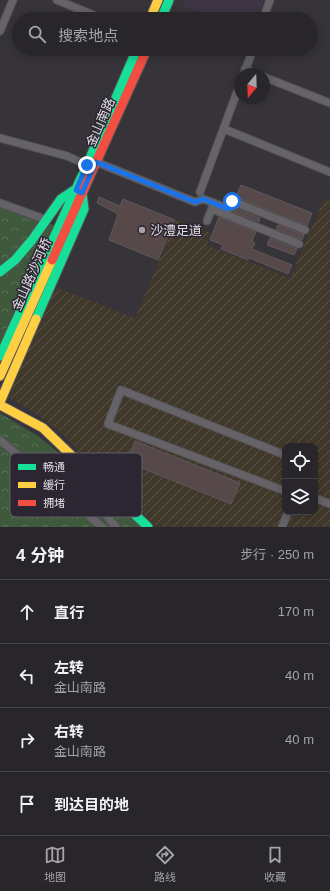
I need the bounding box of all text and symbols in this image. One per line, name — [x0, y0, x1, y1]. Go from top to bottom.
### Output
search box — [12, 12, 318, 56]
icon: search — [26, 23, 48, 45]
text: 搜索地点 — [58, 27, 118, 44]
north arrow — [234, 68, 270, 104]
street label: 金山南路 — [83, 95, 118, 149]
route end — [78, 156, 96, 174]
route start — [223, 192, 241, 210]
place label: 沙澧足道 — [150, 223, 202, 238]
marker: 沙澧足道 — [137, 225, 147, 235]
street label: 金山路沙河桥 — [9, 236, 54, 313]
map controls — [282, 443, 318, 515]
button: locate — [282, 443, 318, 479]
legend — [10, 453, 142, 517]
text: 畅通 — [43, 461, 65, 473]
text: 缓行 — [43, 479, 65, 491]
button: layers — [282, 479, 318, 515]
text: 拥堵 — [43, 497, 65, 509]
text: 4 分钟 — [16, 546, 64, 565]
text: 步行 · 250 m — [240, 547, 314, 562]
icon: ahead — [16, 601, 38, 623]
text: 直行 — [54, 604, 84, 621]
text: 170 m — [278, 604, 314, 619]
text: 左转 — [54, 659, 84, 676]
icon: left — [16, 665, 38, 687]
text: 40 m — [285, 668, 314, 683]
text: 金山南路 — [54, 680, 106, 695]
text: 右转 — [54, 723, 84, 740]
icon: right — [16, 729, 38, 751]
text: 40 m — [285, 732, 314, 747]
text: 金山南路 — [54, 744, 106, 759]
icon: arrive — [16, 793, 38, 815]
text: 到达目的地 — [54, 796, 129, 813]
tab: 地图 — [44, 844, 66, 884]
tab: 路线 — [154, 844, 176, 884]
tab: 收藏 — [264, 844, 286, 884]

